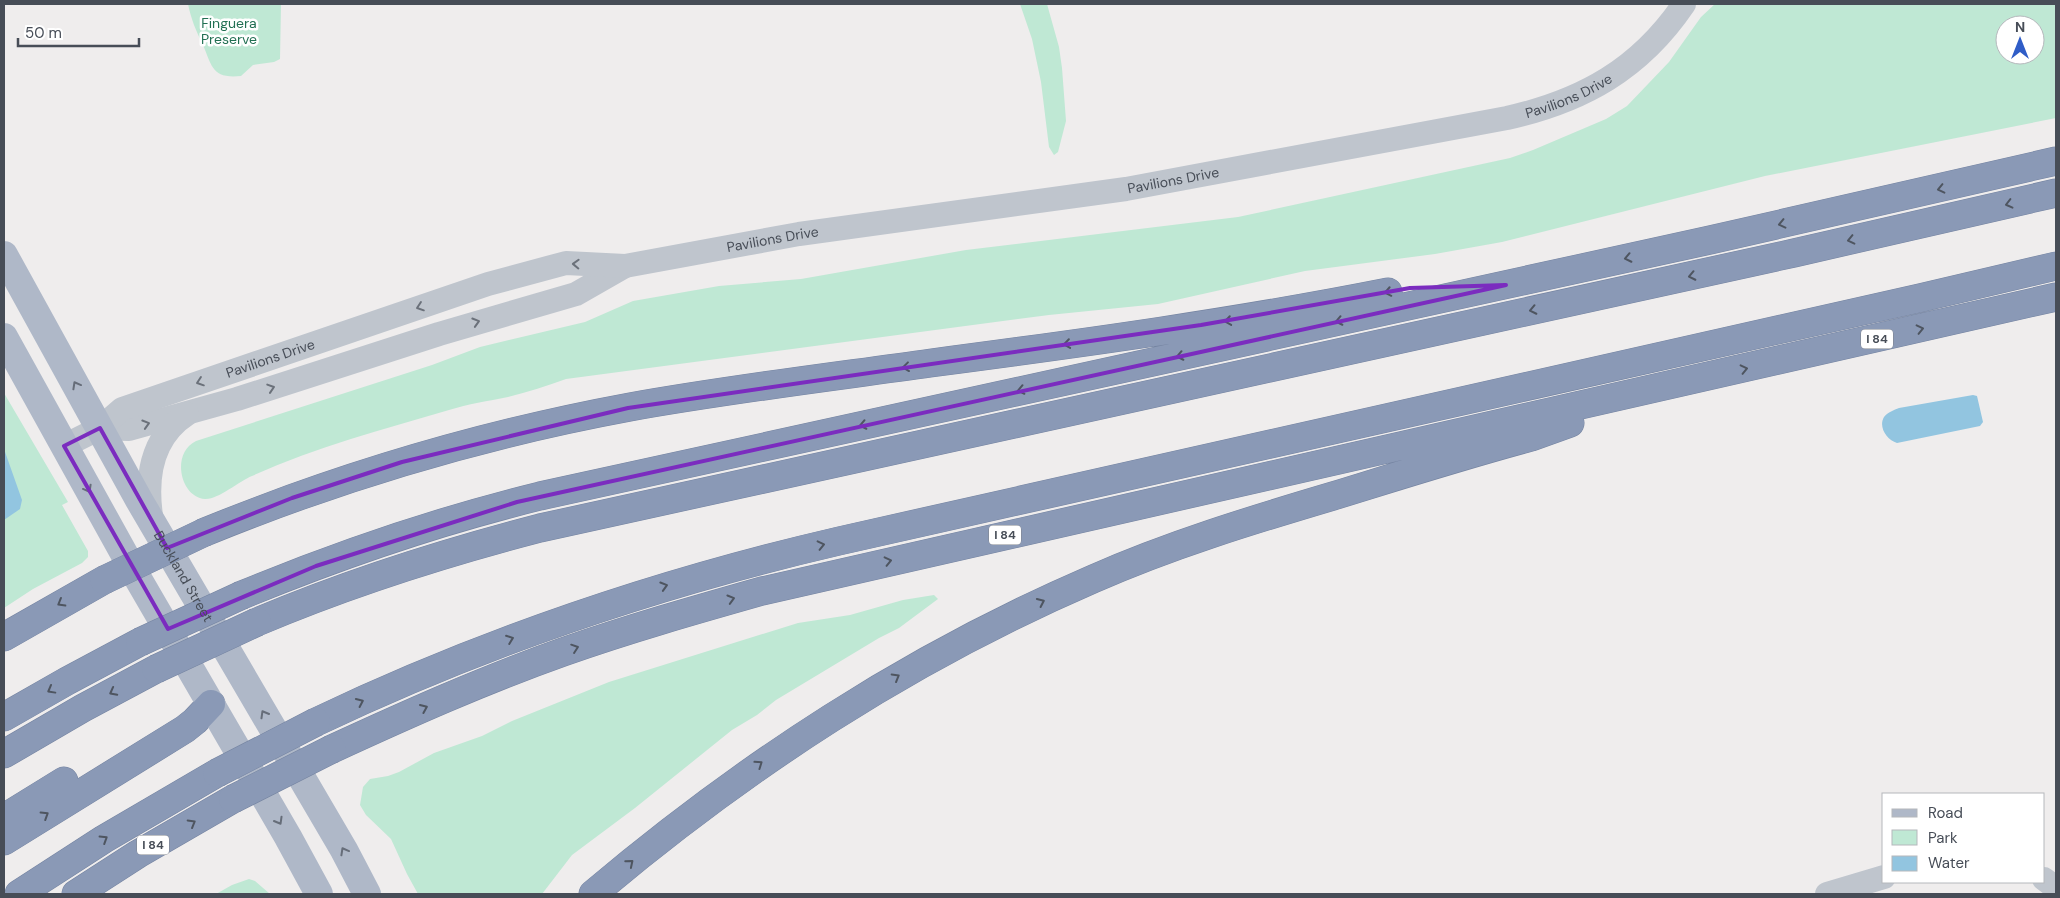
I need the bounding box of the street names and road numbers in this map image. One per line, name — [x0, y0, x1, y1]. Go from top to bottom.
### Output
street label: Pavilions Drive — [1523, 69, 1615, 122]
street label: Pavilions Drive — [1126, 163, 1221, 198]
street label: Pavilions Drive — [725, 222, 820, 256]
road number: I 84 — [1861, 329, 1893, 348]
street label: Pavilions Drive — [223, 335, 317, 382]
road number: I 84 — [989, 526, 1021, 544]
street label: Buckland Street — [150, 527, 217, 625]
road number: I 84 — [137, 836, 169, 854]

